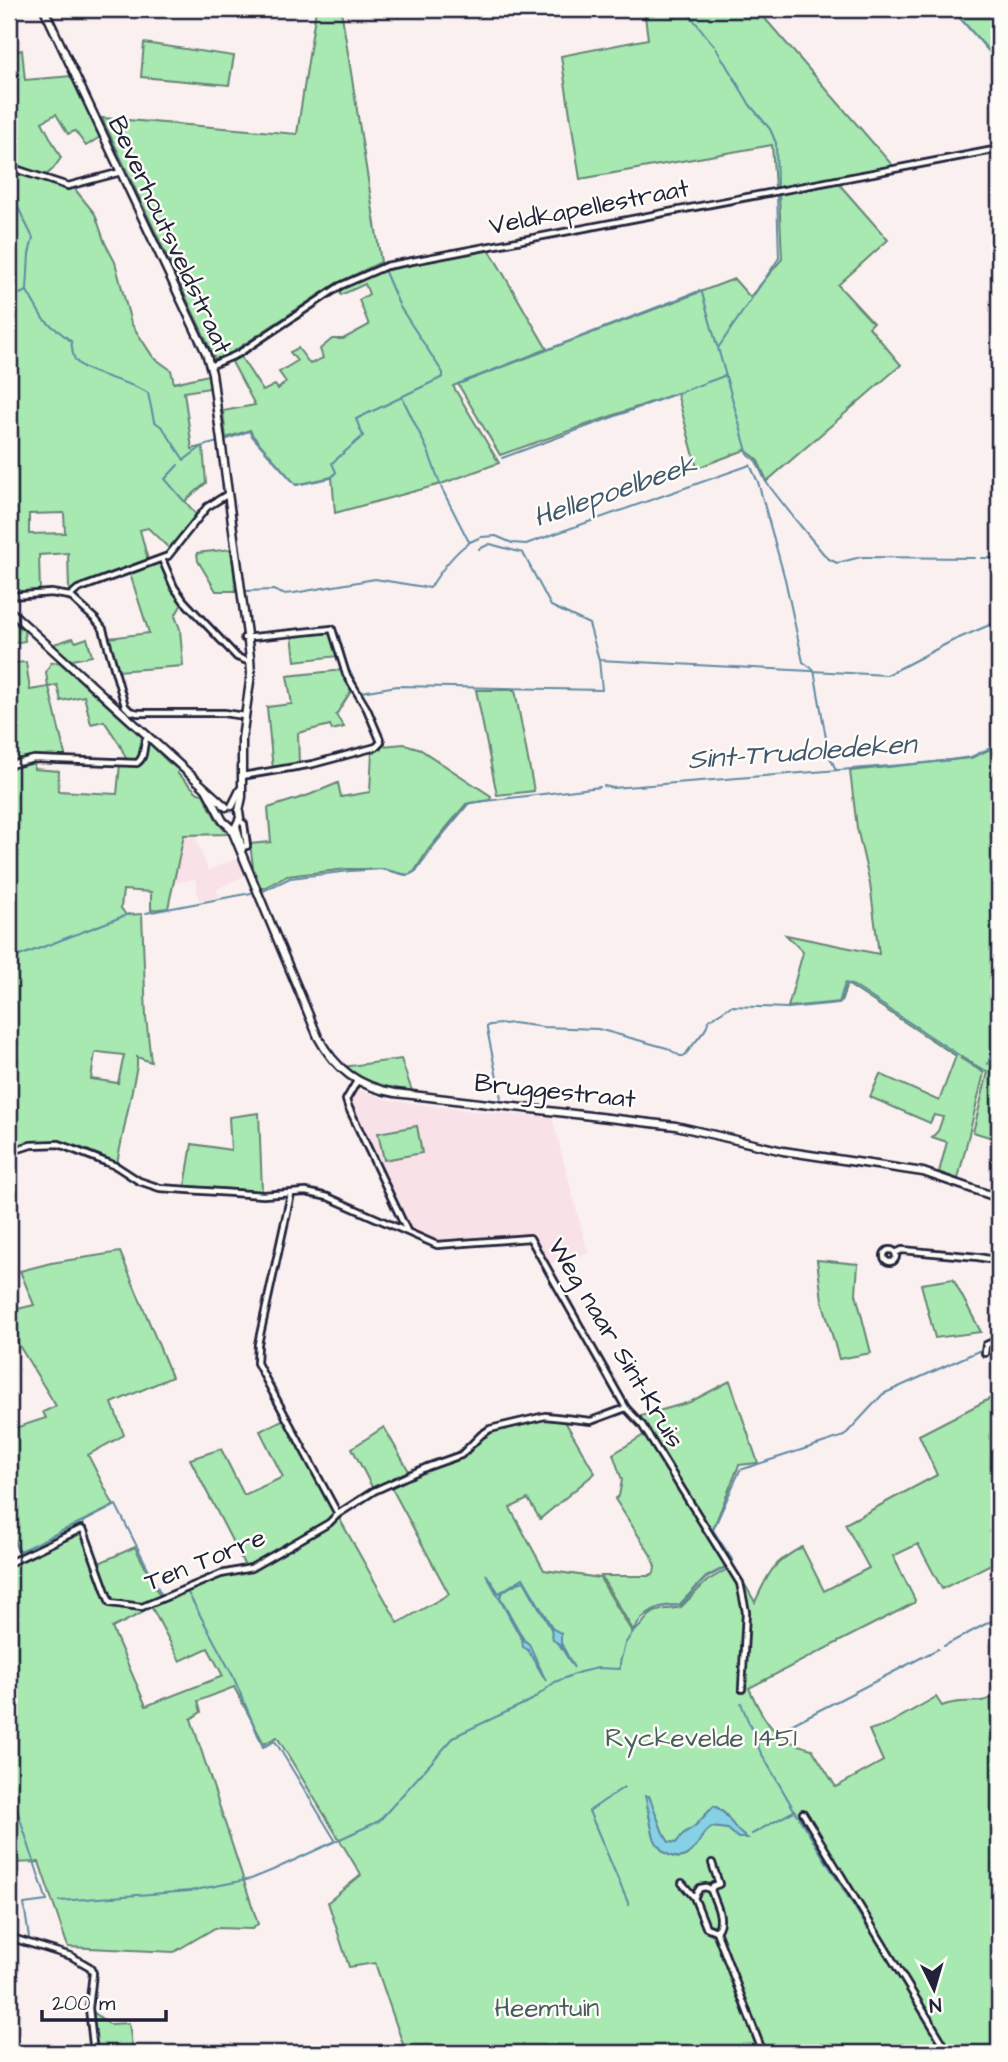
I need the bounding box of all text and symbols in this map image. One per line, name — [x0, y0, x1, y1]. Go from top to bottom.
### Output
street label: Beverhoutsveldstraat — [99, 110, 241, 360]
street label: Veldkapellestraat — [486, 170, 692, 244]
water label: Hellepoelbeek — [528, 445, 703, 537]
water label: Sint-Trudoledeken — [686, 724, 920, 779]
street label: Bruggestraat — [472, 1065, 638, 1119]
street label: Weg naar Sint-Kruis — [537, 1231, 693, 1456]
street label: Ten Torre — [139, 1519, 271, 1601]
park label: Ryckevelde 1451 — [605, 1720, 797, 1758]
north arrow — [900, 1954, 970, 2024]
scale bar — [42, 1978, 166, 2022]
text: 200 m — [52, 1989, 116, 2018]
park label: Heemtuin — [495, 1990, 599, 2026]
text: N — [928, 1990, 942, 2018]

